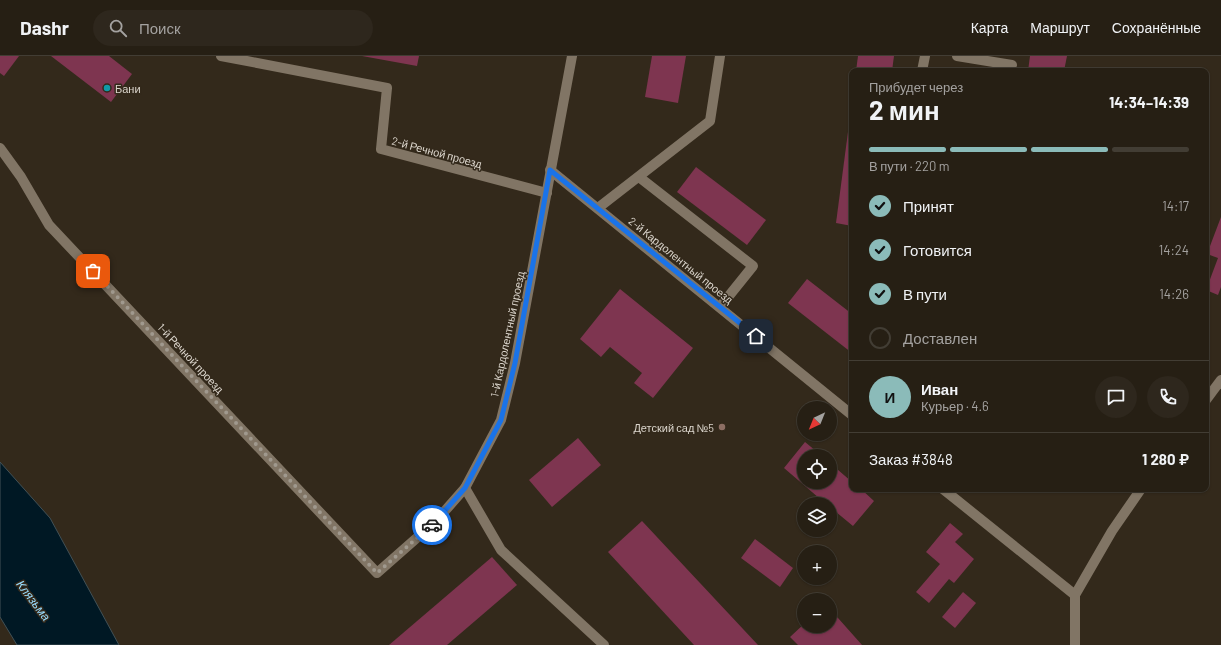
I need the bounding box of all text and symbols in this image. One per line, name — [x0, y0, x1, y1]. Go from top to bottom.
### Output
search box — [93, 10, 373, 46]
text: Dashr — [20, 16, 69, 39]
icon: search — [107, 17, 129, 39]
text: Поиск — [139, 19, 181, 37]
text: Карта — [971, 19, 1008, 36]
text: Маршрут — [1030, 19, 1090, 36]
text: Сохранённые — [1112, 19, 1201, 36]
text: Прибудет через — [869, 79, 963, 95]
place label: Бани — [115, 82, 141, 95]
marker: Бани — [102, 83, 112, 93]
text: 14:34–14:39 — [1109, 93, 1189, 111]
text: 2 мин — [869, 94, 940, 125]
street label: 2-й Речной проезд — [391, 134, 484, 170]
text: В пути · 220 m — [869, 158, 950, 174]
icon: check — [869, 195, 891, 217]
text: Принят — [903, 197, 954, 215]
text: 14:17 — [1162, 198, 1189, 214]
street label: 2-й Кардолентный проезд — [626, 214, 736, 306]
icon: check — [869, 239, 891, 261]
text: Готовится — [903, 241, 972, 259]
text: 14:24 — [1159, 242, 1189, 258]
pin — [76, 254, 110, 288]
icon: bag — [82, 260, 104, 282]
street label: 1-й Кардолентный проезд — [487, 269, 527, 398]
icon: check — [869, 283, 891, 305]
text: В пути — [903, 285, 947, 303]
text: 14:26 — [1159, 286, 1189, 302]
pin — [739, 319, 773, 353]
street label: 1-й Речной проезд — [155, 320, 227, 396]
icon: home — [745, 325, 767, 347]
text: Доставлен — [903, 329, 977, 347]
button: chat — [1095, 376, 1137, 418]
button: phone — [1147, 376, 1189, 418]
text: Иван — [921, 380, 958, 398]
text: И — [885, 388, 895, 406]
text: Курьер · 4.6 — [921, 398, 989, 414]
north arrow — [797, 401, 837, 441]
map controls — [797, 401, 837, 633]
place label: Детский сад №5 — [633, 421, 714, 434]
marker: Детский сад №5 — [717, 422, 727, 432]
button: locate — [797, 449, 837, 489]
text: Заказ #3848 — [869, 450, 953, 468]
text: 1 280 ₽ — [1142, 450, 1189, 468]
button: layers — [797, 497, 837, 537]
courier — [412, 505, 452, 545]
icon: car — [421, 514, 443, 536]
button: + — [797, 545, 837, 585]
water label: Клязьма — [14, 577, 54, 623]
button: − — [797, 593, 837, 633]

